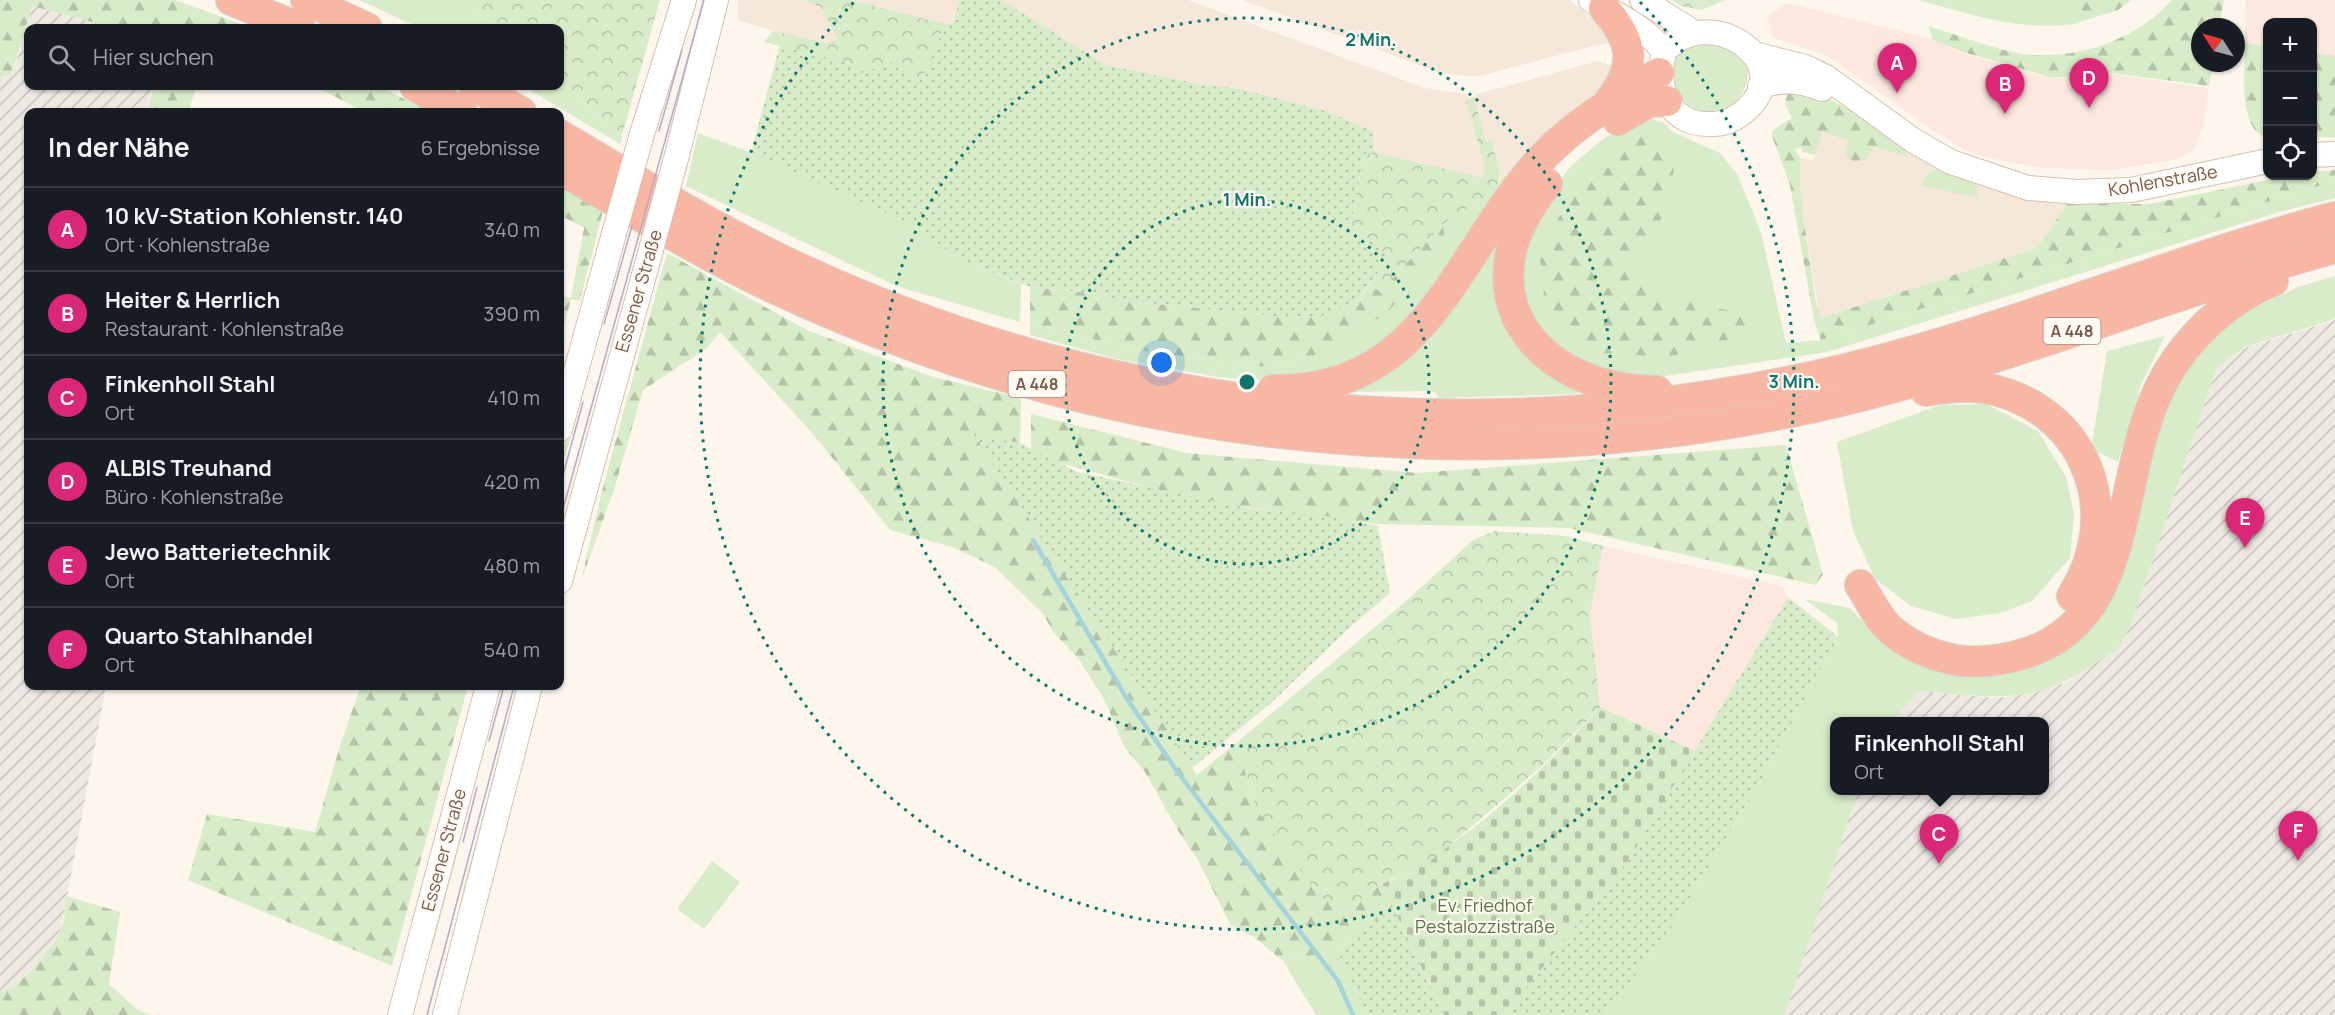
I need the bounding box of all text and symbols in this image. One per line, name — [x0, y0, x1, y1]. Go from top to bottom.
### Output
north arrow — [2191, 18, 2245, 72]
map controls — [2263, 18, 2317, 180]
button: + — [2263, 18, 2317, 72]
search box — [24, 24, 564, 90]
text: 2 Min. — [1345, 27, 1397, 51]
icon: search — [45, 41, 78, 74]
text: Hier suchen — [93, 42, 214, 72]
pin: A — [1878, 44, 1916, 93]
pin: D — [2070, 58, 2108, 108]
pin: B — [1986, 64, 2024, 114]
button: − — [2263, 72, 2317, 126]
button: locate — [2263, 126, 2317, 180]
text: In der Nähe — [48, 129, 190, 165]
text: 6 Ergebnisse — [421, 134, 540, 161]
street label: Kohlenstraße — [2106, 159, 2219, 201]
text: 1 Min. — [1223, 187, 1271, 211]
text: 10 kV-Station Kohlenstr. 140 — [105, 201, 403, 231]
text: A — [61, 216, 74, 243]
text: 340 m — [484, 216, 540, 243]
street label: Essener Straße — [609, 227, 667, 355]
text: Ort · Kohlenstraße — [105, 231, 270, 258]
text: Heiter & Herrlich — [105, 285, 280, 315]
text: B — [61, 300, 74, 327]
text: 390 m — [483, 300, 540, 327]
text: Restaurant · Kohlenstraße — [105, 315, 344, 342]
road number: A 448 — [2044, 318, 2100, 344]
your location — [1147, 348, 1176, 377]
text: Finkenholl Stahl — [105, 369, 275, 399]
text: 3 Min. — [1768, 369, 1820, 393]
road number: A 448 — [1008, 371, 1066, 397]
centre of rings — [1237, 372, 1257, 392]
text: C — [60, 384, 75, 411]
text: 410 m — [487, 384, 540, 411]
text: Ort — [105, 399, 135, 426]
text: ALBIS Treuhand — [105, 453, 272, 483]
text: D — [60, 468, 75, 495]
text: 420 m — [484, 468, 540, 495]
text: Büro · Kohlenstraße — [105, 483, 283, 510]
pin: E — [2226, 498, 2264, 548]
text: Jewo Batterietechnik — [105, 537, 330, 567]
text: E — [62, 552, 73, 579]
text: 480 m — [483, 552, 540, 579]
text: Ort — [105, 567, 135, 594]
text: Quarto Stahlhandel — [105, 621, 313, 651]
text: F — [62, 636, 73, 663]
text: 540 m — [484, 636, 540, 663]
text: Ort — [105, 651, 135, 678]
popup — [1830, 717, 2049, 795]
text: Finkenholl Stahl — [1854, 728, 2025, 758]
text: Ort — [1854, 758, 1884, 785]
street label: Essener Straße — [415, 786, 471, 914]
pin: F — [2278, 812, 2318, 861]
pin: C — [1920, 814, 1958, 864]
park label: Ev. Friedhof Pestalozzistraße — [1415, 893, 1555, 938]

